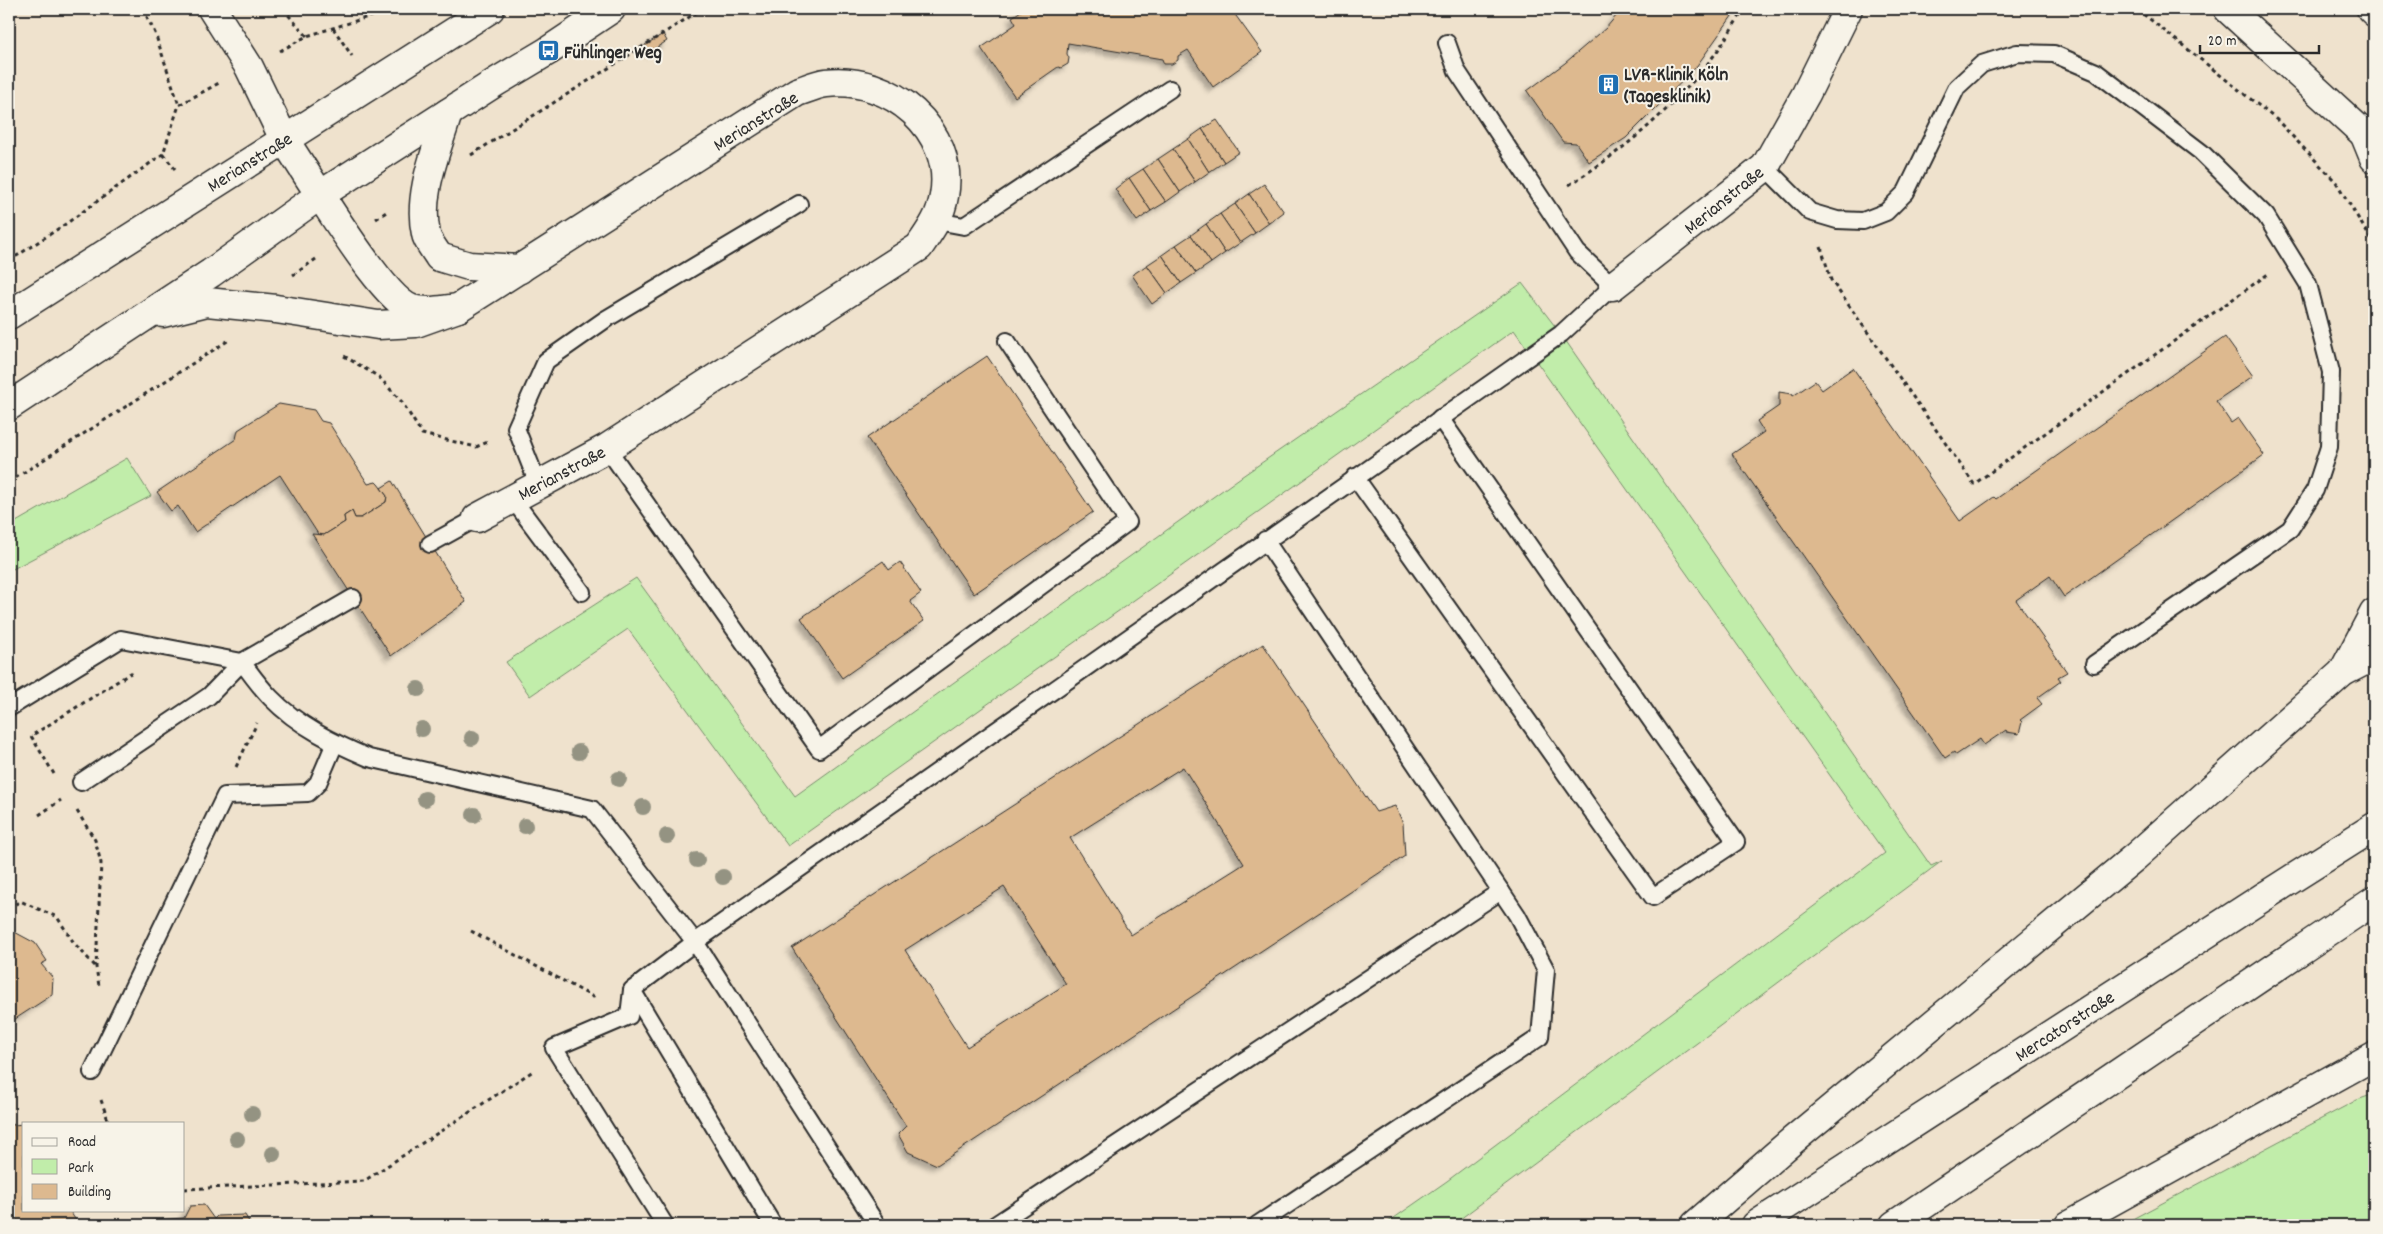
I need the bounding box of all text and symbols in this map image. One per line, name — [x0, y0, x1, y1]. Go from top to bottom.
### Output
scale bar — [2200, 22, 2319, 54]
text: 20 m — [2208, 31, 2236, 53]
bus stop icon: Fühlinger Weg — [536, 39, 560, 63]
place label: Fühlinger Weg — [564, 41, 662, 68]
place label: LVR-Klinik Köln (Tagesklinik) — [1624, 63, 1729, 112]
building icon: LVR-Klinik Köln (Tagesklinik) — [1596, 72, 1620, 96]
street label: Merianstraße — [709, 86, 805, 160]
street label: Merianstraße — [203, 127, 299, 201]
street label: Merianstraße — [1679, 161, 1771, 242]
street label: Merianstraße — [514, 441, 611, 510]
street label: Mercatorstraße — [2011, 986, 2121, 1070]
legend — [22, 1122, 185, 1212]
text: Road — [68, 1132, 96, 1154]
text: Park — [68, 1158, 94, 1180]
text: Building — [68, 1182, 111, 1204]

